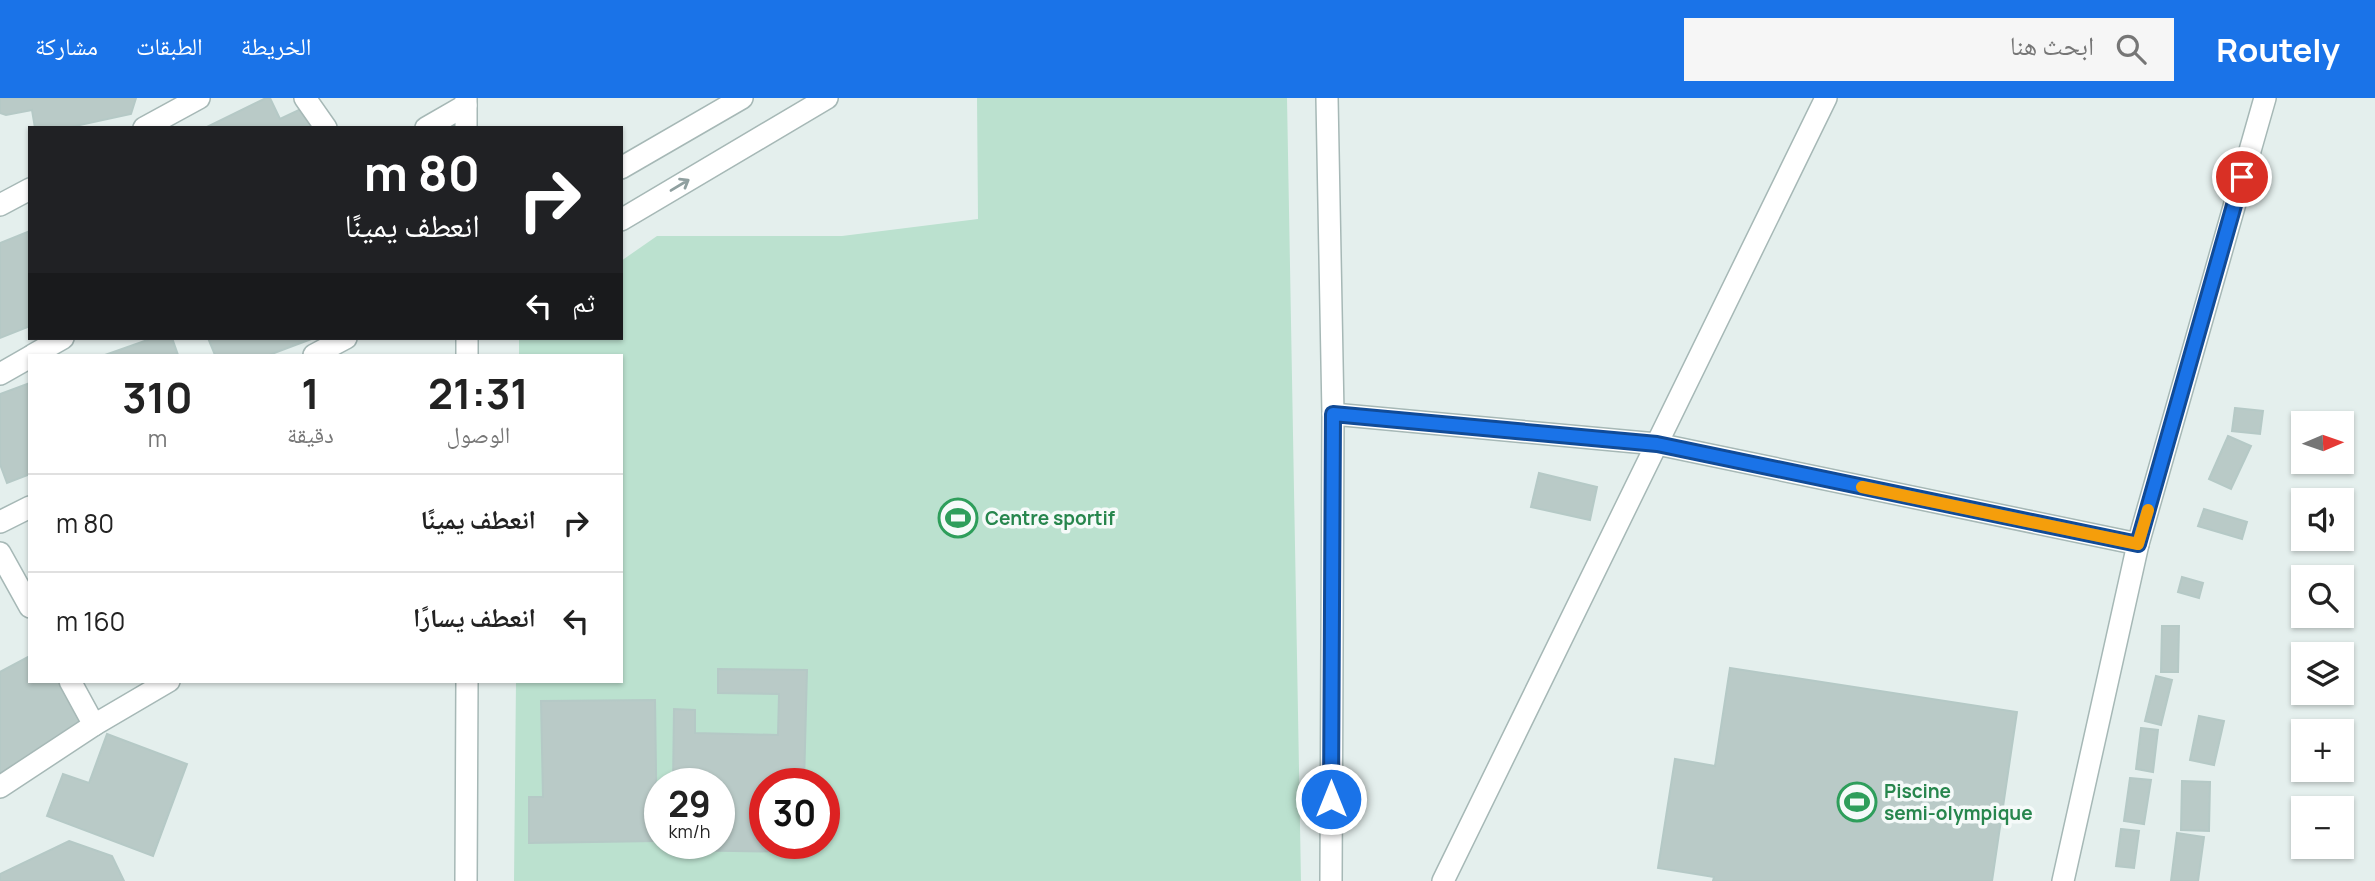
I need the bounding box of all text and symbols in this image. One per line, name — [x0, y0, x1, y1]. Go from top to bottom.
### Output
search box — [1684, 18, 2174, 81]
text: ابحث هنا — [2010, 27, 2094, 63]
text: Routely — [2216, 27, 2340, 72]
text: مشاركة — [35, 29, 98, 62]
text: الطبقات — [136, 29, 203, 62]
text: الخريطة — [241, 29, 311, 62]
icon: search — [2112, 30, 2150, 68]
text: 80 m — [364, 139, 480, 206]
pin — [2212, 147, 2272, 207]
icon: right — [504, 154, 595, 245]
icon: arrive — [2223, 158, 2261, 196]
one-way arrow — [669, 178, 689, 192]
text: انعطف يمينًا — [345, 203, 480, 247]
text: ثم — [572, 284, 595, 320]
icon: left — [520, 287, 558, 325]
text: 1 — [301, 364, 320, 422]
text: 21:31 — [428, 364, 529, 422]
text: 310 — [122, 368, 193, 426]
north arrow — [2291, 411, 2354, 474]
map controls — [2291, 411, 2354, 859]
text: دقيقة — [287, 418, 334, 450]
text: الوصول — [447, 418, 510, 450]
text: m — [148, 422, 167, 454]
button: sound — [2291, 488, 2354, 551]
sports icon: Centre sportif — [937, 497, 979, 539]
text: انعطف يمينًا — [421, 501, 536, 537]
icon: right — [557, 504, 595, 542]
text: 80 m — [56, 505, 114, 541]
place label: Centre sportif — [985, 505, 1115, 531]
button: search — [2291, 565, 2354, 628]
text: انعطف يسارًا — [413, 599, 536, 635]
icon: left — [557, 602, 595, 640]
text: 160 m — [56, 603, 125, 639]
button: layers — [2291, 642, 2354, 705]
button: + — [2291, 719, 2354, 782]
position arrow — [1294, 762, 1368, 836]
speed limit sign: 30 — [749, 768, 840, 859]
place label: Piscine semi-olympique — [1884, 778, 2033, 826]
text: 29 — [668, 780, 711, 828]
sports icon: Piscine semi-olympique — [1836, 781, 1878, 823]
button: − — [2291, 796, 2354, 859]
text: km/h — [669, 819, 710, 843]

